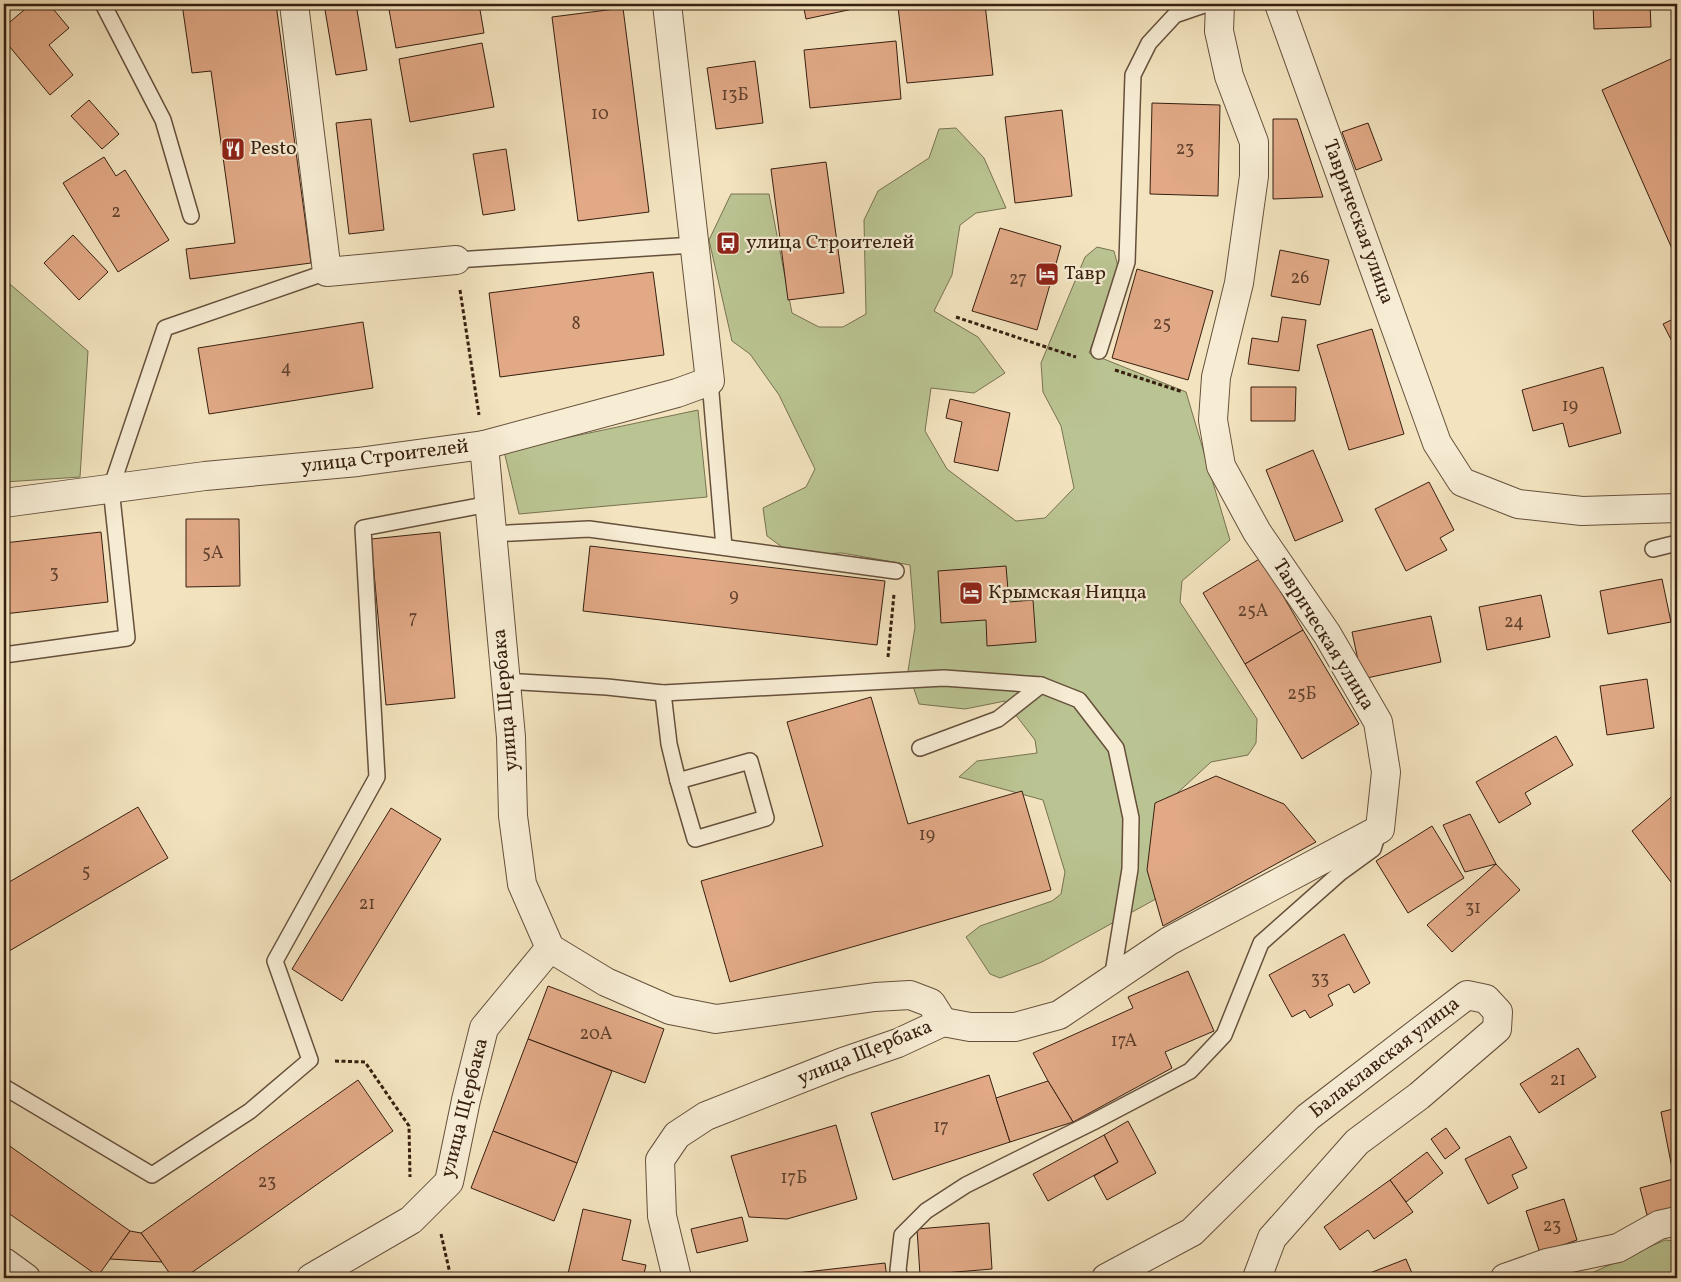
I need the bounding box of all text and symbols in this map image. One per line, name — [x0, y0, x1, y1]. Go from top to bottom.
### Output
house number: 13Б — [721, 83, 749, 108]
house number: 10 — [591, 102, 609, 127]
place label: Pesto — [250, 135, 297, 163]
restaurant icon: Pesto — [220, 136, 246, 162]
street label: Таврическая улица — [1315, 136, 1401, 308]
house number: 23 — [1176, 137, 1194, 162]
house number: 2 — [111, 200, 121, 225]
place label: улица Строителей — [746, 229, 914, 257]
bus stop icon: улица Строителей — [715, 230, 741, 256]
place label: Тавр — [1064, 260, 1106, 288]
hotel icon: Тавр — [1034, 261, 1060, 287]
house number: 26 — [1291, 266, 1309, 291]
house number: 27 — [1009, 267, 1027, 292]
house number: 8 — [571, 312, 581, 337]
house number: 25 — [1153, 312, 1171, 337]
house number: 4 — [281, 356, 291, 381]
house number: 19 — [1562, 394, 1578, 419]
street label: улица Строителей — [300, 433, 470, 481]
house number: 5А — [202, 541, 224, 566]
street label: Таврическая улица — [1265, 554, 1381, 716]
house number: 3 — [49, 561, 59, 586]
place label: Крымская Ницца — [988, 579, 1147, 607]
hotel icon: Крымская Ницца — [958, 580, 984, 606]
house number: 9 — [729, 584, 739, 609]
house number: 25А — [1238, 599, 1269, 624]
house number: 7 — [409, 606, 417, 631]
house number: 24 — [1504, 610, 1524, 635]
street label: улица Щербака — [486, 628, 526, 772]
house number: 25Б — [1287, 682, 1317, 707]
house number: 19 — [919, 823, 935, 848]
house number: 5 — [82, 860, 90, 885]
house number: 21 — [359, 892, 375, 917]
house number: 31 — [1465, 896, 1481, 921]
house number: 33 — [1311, 967, 1329, 992]
street label: Балаклавская улица — [1304, 990, 1466, 1126]
street label: улица Щербака — [793, 1013, 937, 1093]
house number: 20А — [580, 1022, 613, 1047]
house number: 17А — [1111, 1029, 1138, 1054]
street label: улица Щербака — [434, 1035, 496, 1181]
house number: 21 — [1550, 1068, 1566, 1093]
house number: 17 — [933, 1115, 949, 1140]
house number: 17Б — [781, 1166, 807, 1191]
house number: 23 — [258, 1170, 276, 1195]
house number: 23 — [1543, 1214, 1561, 1239]

